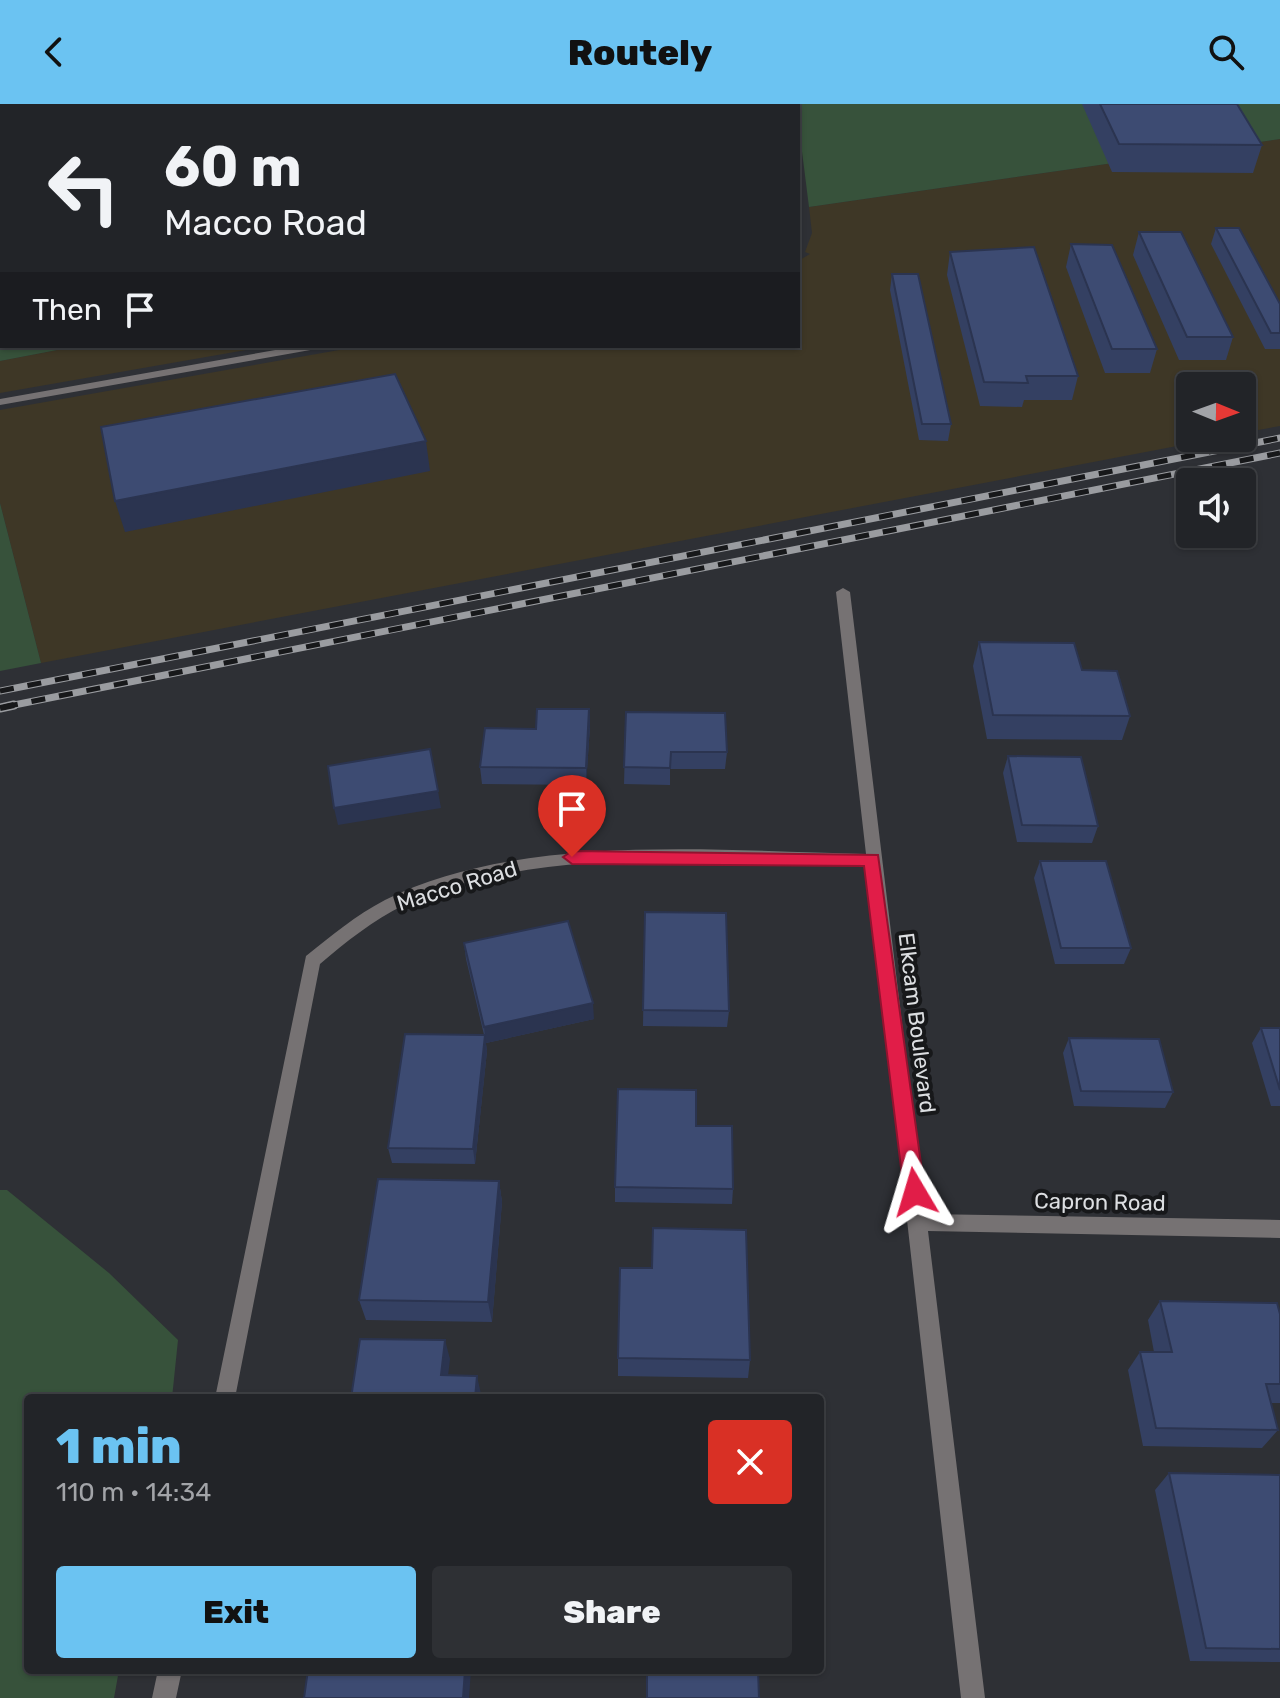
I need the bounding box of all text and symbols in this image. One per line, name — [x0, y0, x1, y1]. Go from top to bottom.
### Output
icon: back — [32, 30, 76, 74]
icon: search — [1204, 30, 1248, 74]
text: Routely — [568, 31, 712, 74]
text: 60 m — [164, 134, 302, 200]
icon: left — [32, 136, 136, 240]
text: Macco Road — [164, 201, 367, 244]
icon: arrive — [118, 288, 162, 332]
text: Then — [32, 292, 102, 328]
north arrow — [1176, 372, 1256, 452]
map controls — [1176, 372, 1256, 548]
button: sound — [1176, 468, 1256, 548]
pin — [538, 775, 606, 857]
icon: arrive — [550, 787, 594, 831]
street label: Macco Road — [394, 855, 520, 917]
street label: Elkcam Boulevard — [893, 931, 941, 1115]
position arrow — [873, 1150, 957, 1234]
street label: Capron Road — [1034, 1187, 1166, 1217]
text: 1 min — [56, 1418, 182, 1475]
button: close — [708, 1420, 792, 1504]
text: 110 m · 14:34 — [56, 1477, 211, 1508]
button: Exit — [56, 1566, 416, 1658]
button: Share — [432, 1566, 792, 1658]

